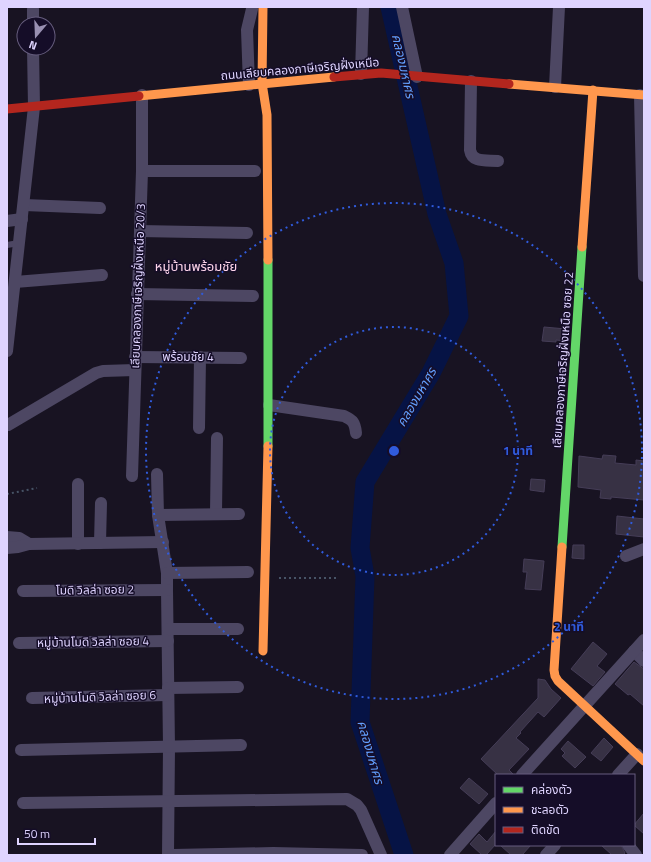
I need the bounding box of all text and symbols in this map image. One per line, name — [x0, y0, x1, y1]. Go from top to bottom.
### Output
north arrow — [16, 16, 56, 56]
water label: คลองมหาศร — [387, 32, 421, 102]
text: N — [27, 37, 39, 54]
street label: ถนนเลียบคลองภาษีเจริญฝั่งเหนือ — [220, 52, 380, 85]
street label: เลียบคลองภาษีเจริญฝั่งเหนือ 20/3 — [125, 203, 150, 369]
district label: หมู่บ้านพร้อมชัย — [155, 256, 237, 276]
street label: เลียบคลองภาษีเจริญฝั่งเหนือ ซอย 22 — [547, 271, 578, 449]
street label: พร้อมชัย 4 — [162, 347, 214, 366]
water label: คลองมหาศร — [391, 362, 442, 430]
text: 1 นาที — [503, 441, 533, 460]
centre of rings — [387, 444, 401, 458]
street label: โมดิ วิลล่า ซอย 2 — [56, 579, 134, 600]
text: 2 นาที — [554, 617, 584, 636]
street label: หมู่บ้านโมดิ วิลล่า ซอย 4 — [37, 631, 150, 652]
street label: หมู่บ้านโมดิ วิลล่า ซอย 6 — [44, 685, 157, 708]
water label: คลองมหาศร — [352, 718, 390, 788]
legend — [495, 774, 635, 846]
text: คล่องตัว — [531, 780, 572, 799]
text: ชะลอตัว — [531, 800, 569, 819]
scale bar — [18, 820, 95, 846]
text: ติดขัด — [531, 820, 560, 839]
text: 50 m — [24, 824, 50, 843]

